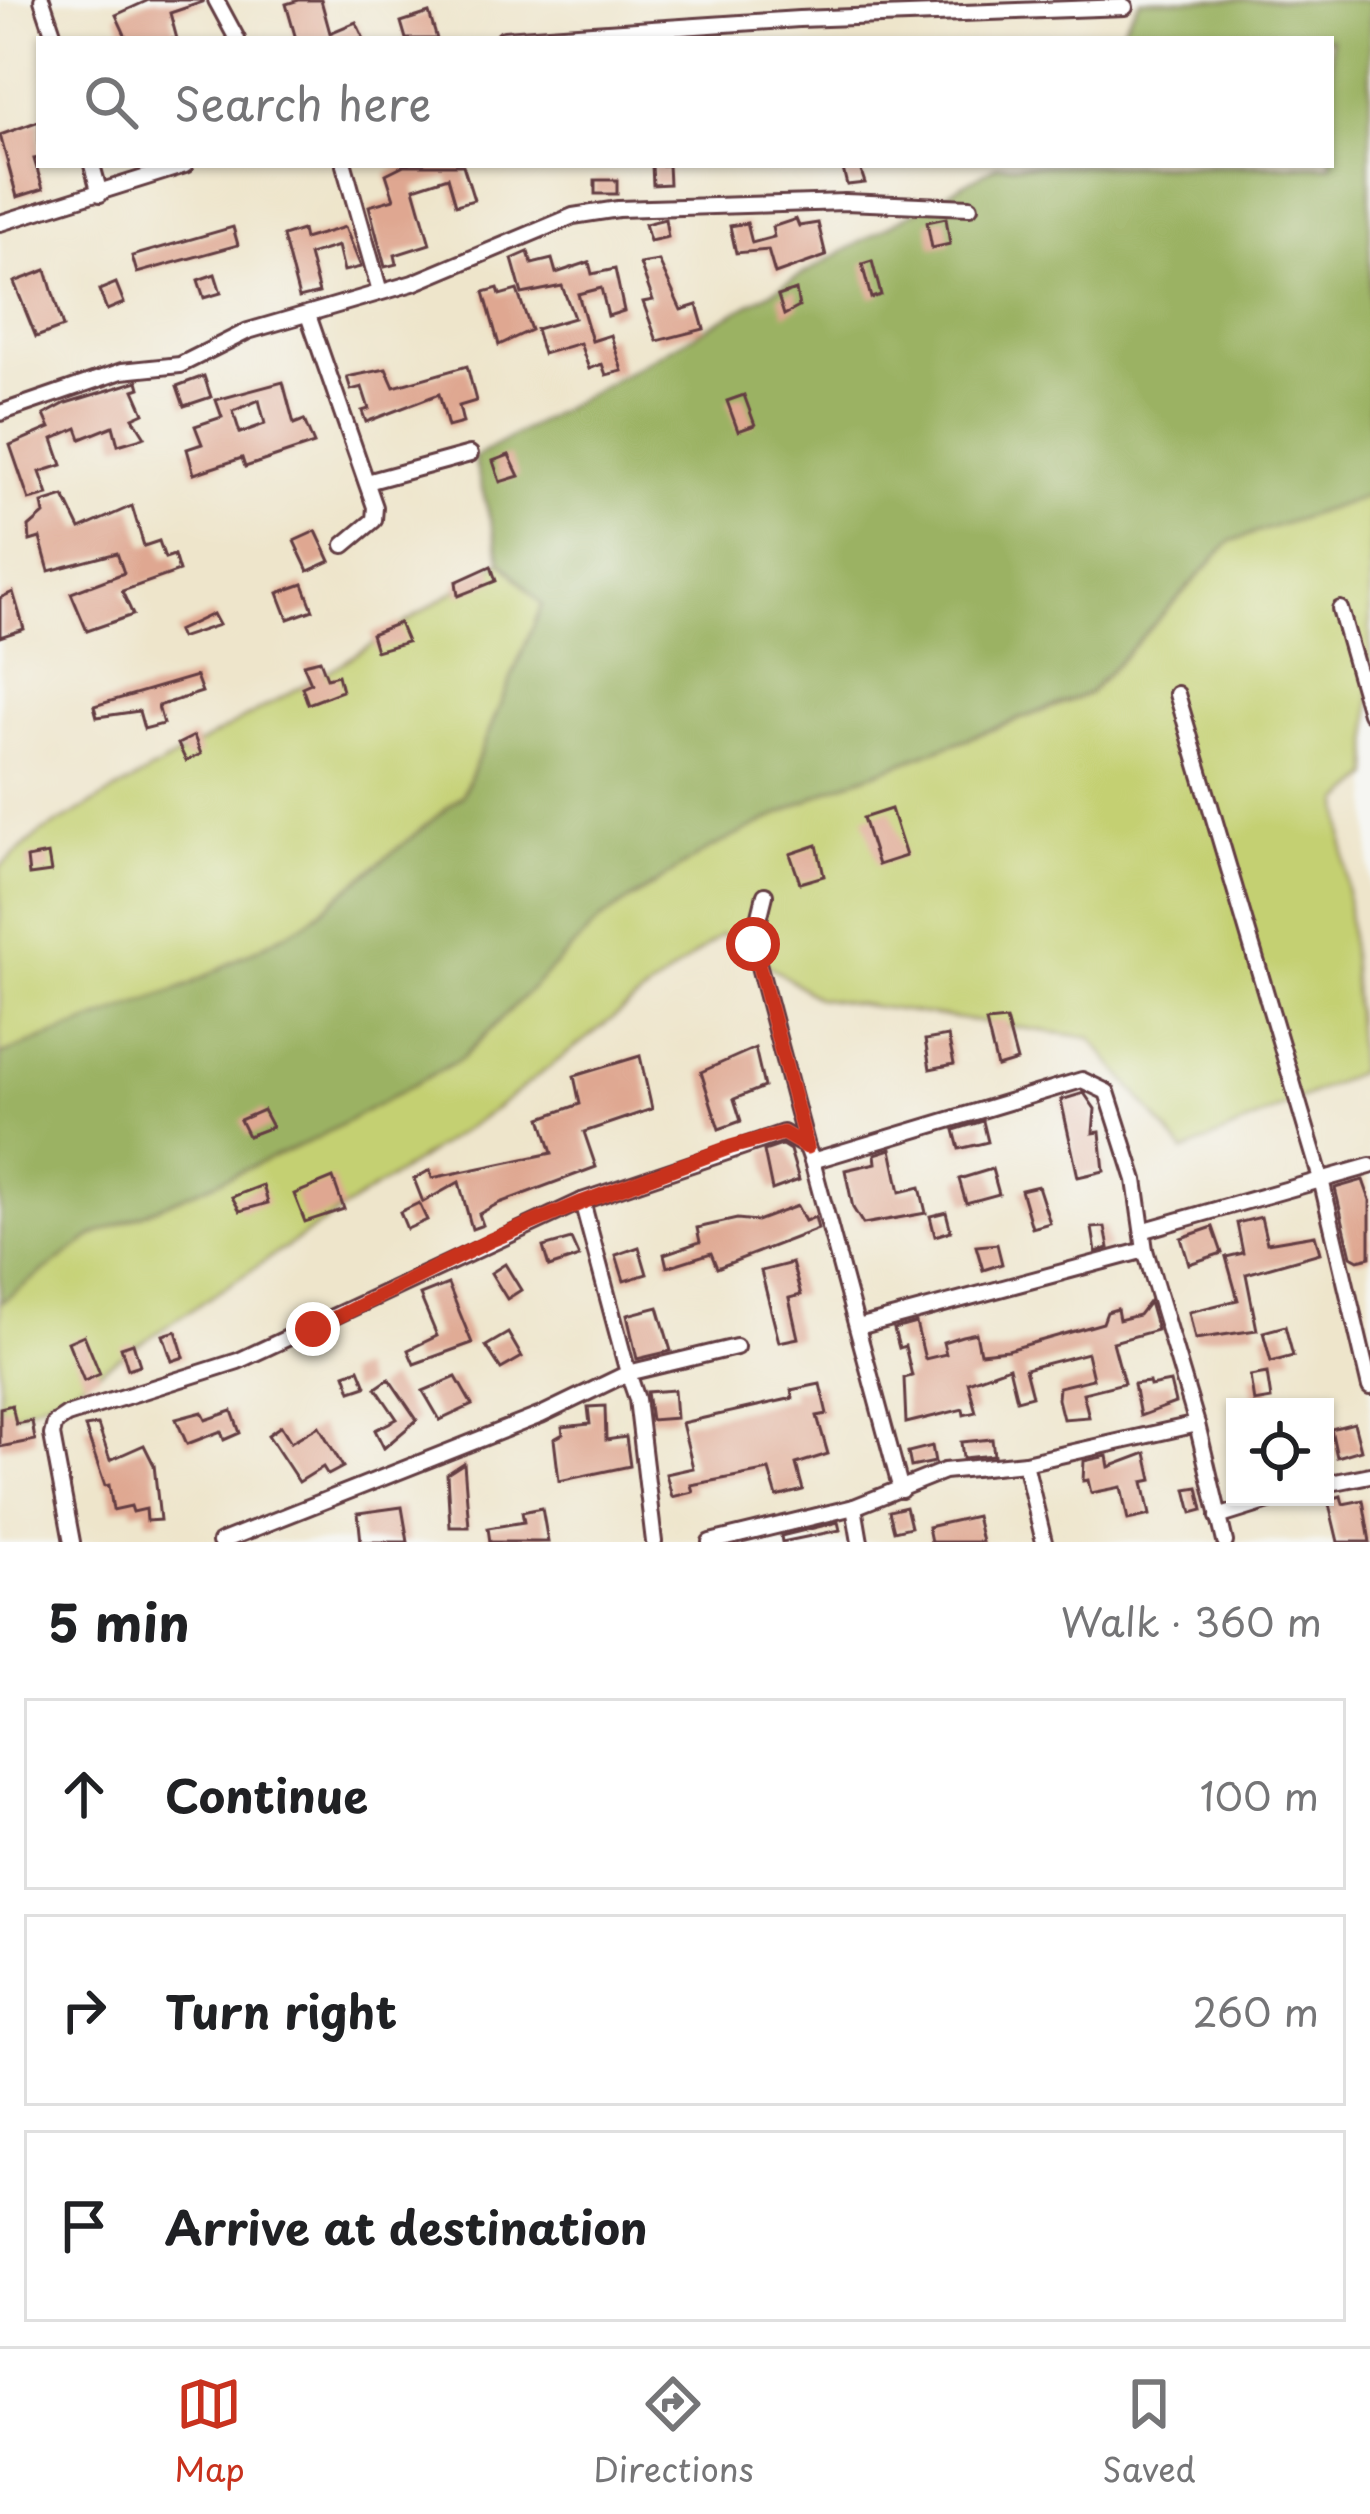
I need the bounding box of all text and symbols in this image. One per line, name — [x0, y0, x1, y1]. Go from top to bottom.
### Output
search box — [36, 36, 1334, 168]
text: Search here — [174, 68, 431, 136]
icon: search — [78, 69, 144, 135]
route start — [726, 917, 780, 971]
route end — [286, 1302, 340, 1356]
map controls — [1226, 1398, 1334, 1506]
button: locate — [1226, 1398, 1334, 1506]
text: 5 min — [48, 1582, 190, 1659]
text: Walk · 360 m — [1061, 1591, 1322, 1650]
text: Continue — [165, 1760, 368, 1828]
icon: ahead — [51, 1761, 117, 1827]
text: 100 m — [1200, 1765, 1319, 1824]
text: Turn right — [165, 1976, 397, 2044]
icon: right — [51, 1977, 117, 2043]
text: 260 m — [1192, 1981, 1319, 2040]
text: Arrive at destination — [165, 2192, 648, 2260]
icon: arrive — [51, 2193, 117, 2259]
tab: Map — [174, 2371, 245, 2493]
tab: Directions — [593, 2371, 754, 2493]
tab: Saved — [1102, 2371, 1196, 2493]

